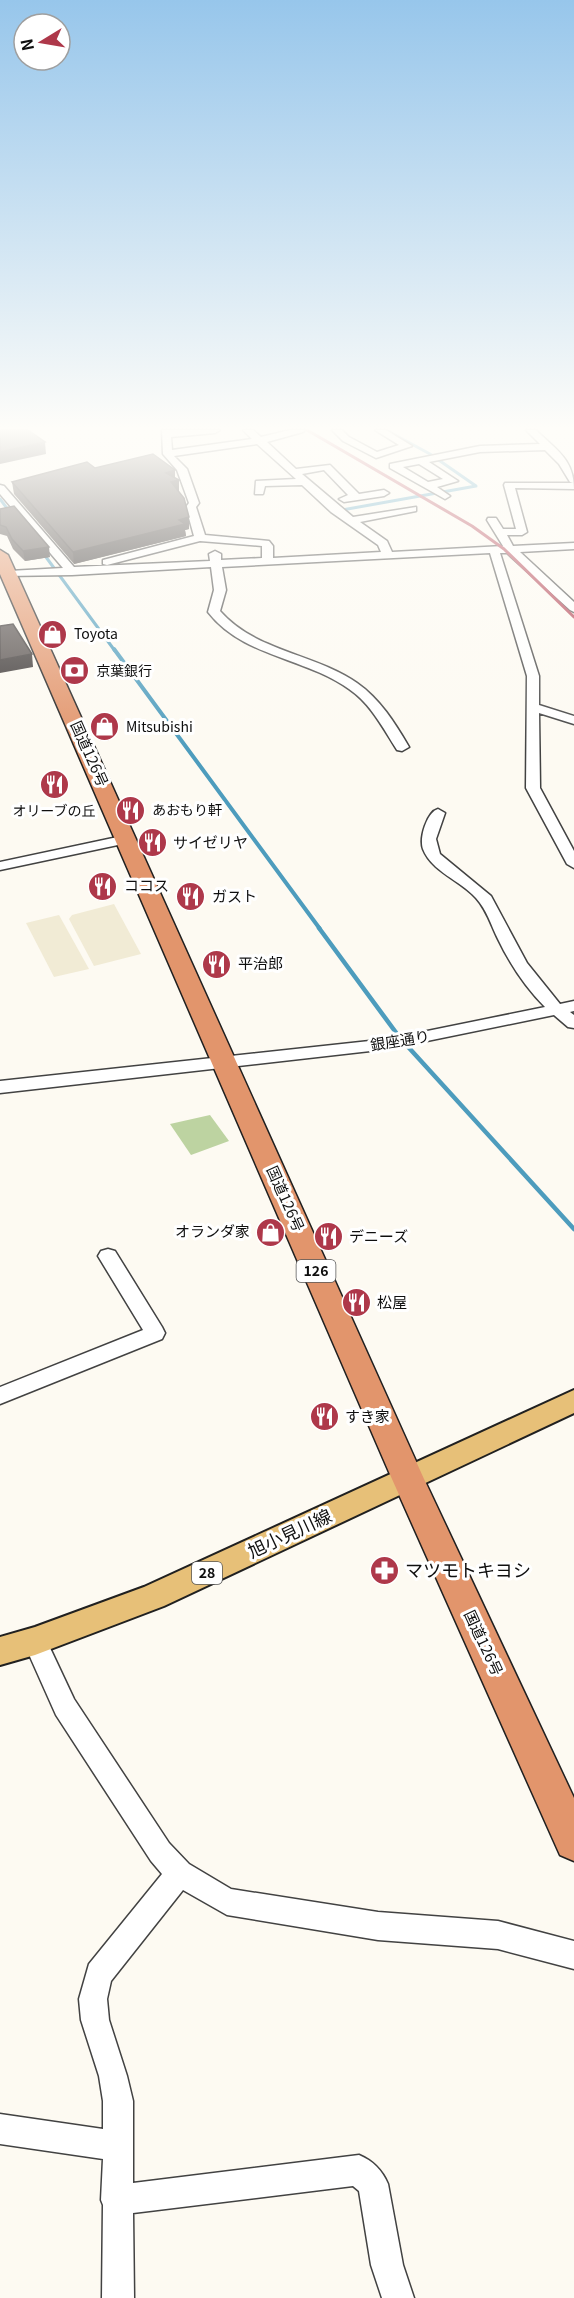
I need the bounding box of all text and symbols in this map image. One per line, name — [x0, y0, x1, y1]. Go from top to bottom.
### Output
north arrow — [12, 12, 72, 72]
text: N — [13, 37, 39, 53]
shop icon: Toyota — [37, 618, 69, 650]
place label: Toyota — [74, 623, 118, 643]
bank icon: 京葉銀行 — [59, 655, 91, 687]
place label: 京葉銀行 — [96, 660, 152, 680]
shop icon: Mitsubishi — [89, 711, 121, 743]
place label: Mitsubishi — [126, 716, 193, 736]
street label: 国道126号 — [67, 717, 114, 790]
restaurant icon: オリーブの丘 — [38, 768, 70, 800]
restaurant icon: あおもり軒 — [115, 794, 147, 826]
place label: あおもり軒 — [152, 799, 222, 819]
place label: オリーブの丘 — [12, 800, 96, 820]
restaurant icon: サイゼリヤ — [136, 827, 168, 859]
place label: サイゼリヤ — [173, 831, 248, 852]
restaurant icon: ココス — [87, 870, 119, 902]
place label: ココス — [124, 874, 169, 895]
restaurant icon: ガスト — [175, 881, 207, 913]
place label: ガスト — [212, 885, 257, 906]
restaurant icon: 平治郎 — [201, 948, 233, 980]
place label: 平治郎 — [238, 952, 283, 973]
street label: 銀座通り — [368, 1024, 431, 1055]
street label: 国道126号 — [263, 1162, 310, 1235]
shop icon: オランダ家 — [255, 1216, 287, 1248]
place label: オランダ家 — [175, 1220, 250, 1241]
restaurant icon: デニーズ — [312, 1221, 344, 1253]
place label: デニーズ — [349, 1225, 408, 1246]
road number: 126 — [296, 1260, 336, 1282]
restaurant icon: 松屋 — [340, 1287, 372, 1319]
place label: 松屋 — [377, 1291, 407, 1312]
restaurant icon: すき家 — [308, 1401, 340, 1433]
place label: すき家 — [345, 1405, 390, 1426]
street label: 旭小見川線 — [243, 1501, 335, 1563]
pharmacy icon: マツモトキヨシ — [368, 1555, 400, 1587]
place label: マツモトキヨシ — [405, 1556, 531, 1582]
road number: 28 — [192, 1562, 222, 1584]
street label: 国道126号 — [460, 1606, 509, 1679]

